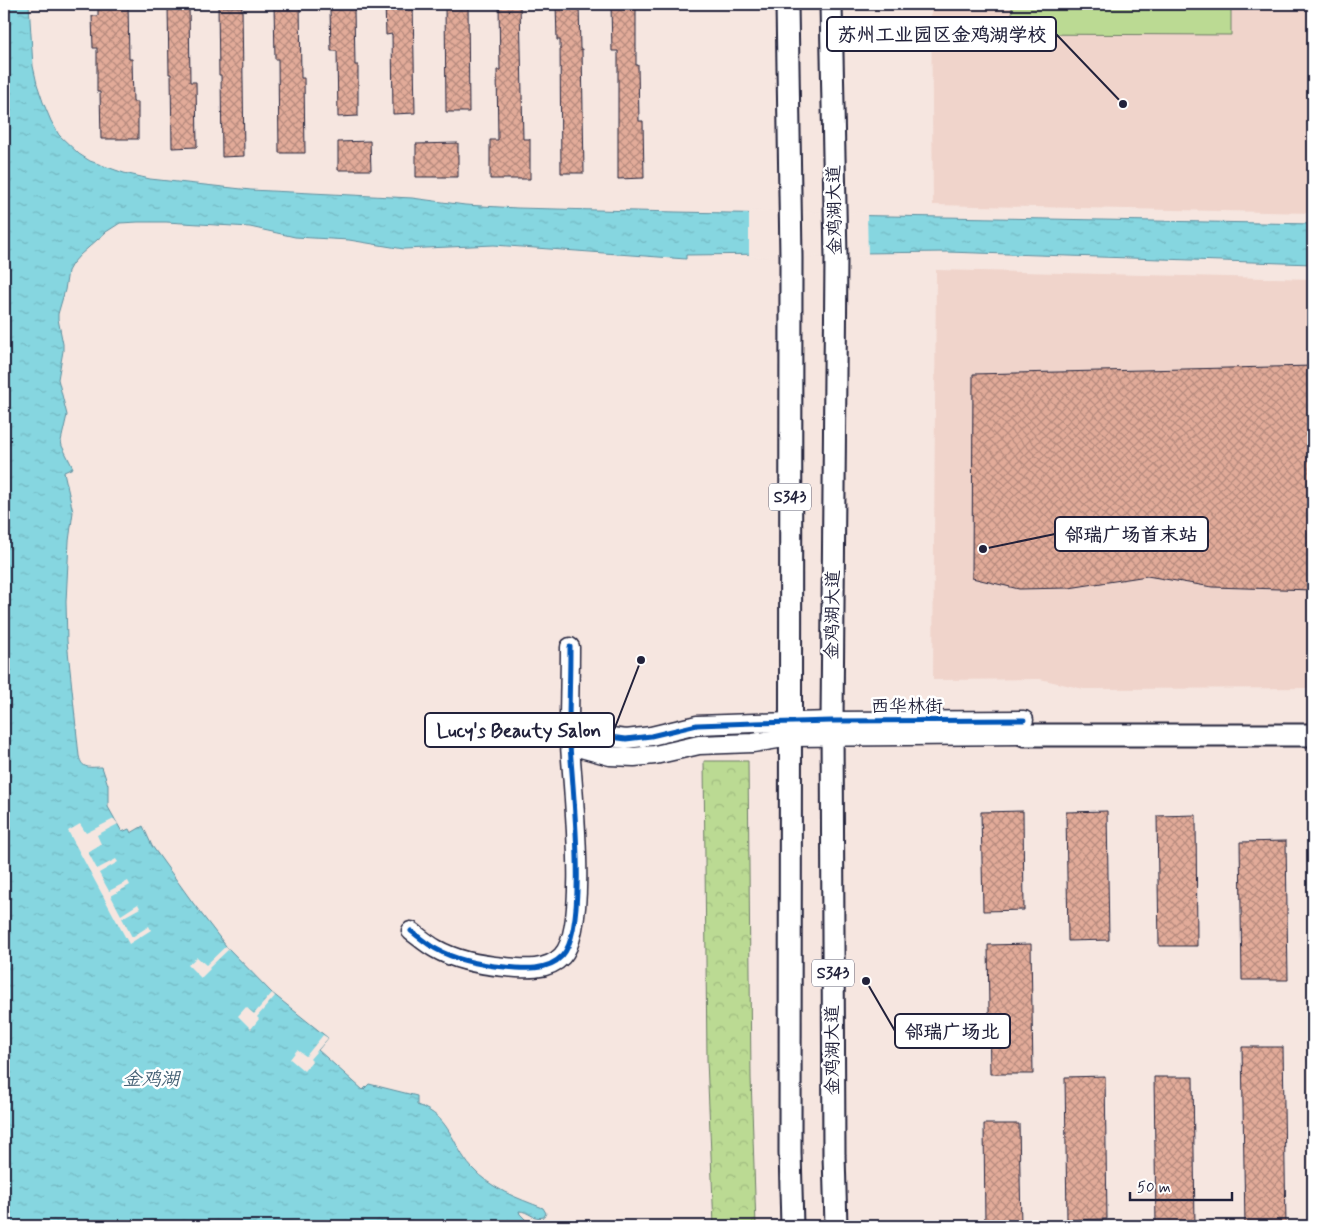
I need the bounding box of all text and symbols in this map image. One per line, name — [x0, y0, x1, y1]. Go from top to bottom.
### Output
callout: 苏州工业园区金鸡湖学校 — [827, 17, 1056, 51]
text: 苏州工业园区金鸡湖学校 — [837, 23, 1047, 48]
street label: 金鸡湖大道 — [822, 165, 848, 255]
road number: S343 — [769, 484, 811, 511]
callout: 邻瑞广场首末站 — [1055, 517, 1208, 551]
text: 邻瑞广场首末站 — [1064, 523, 1198, 548]
street label: 金鸡湖大道 — [820, 570, 846, 660]
street label: 西华林街 — [871, 695, 943, 719]
callout: Lucy's Beauty Salon — [425, 713, 614, 747]
text: Lucy's Beauty Salon — [437, 719, 601, 744]
road number: S343 — [812, 960, 854, 986]
street label: 金鸡湖大道 — [821, 1005, 845, 1095]
callout: 邻瑞广场北 — [895, 1014, 1010, 1048]
text: 邻瑞广场北 — [904, 1020, 1000, 1045]
water label: 金鸡湖 — [122, 1067, 181, 1092]
scale bar — [1130, 1170, 1232, 1202]
text: 50 m — [1137, 1178, 1171, 1198]

